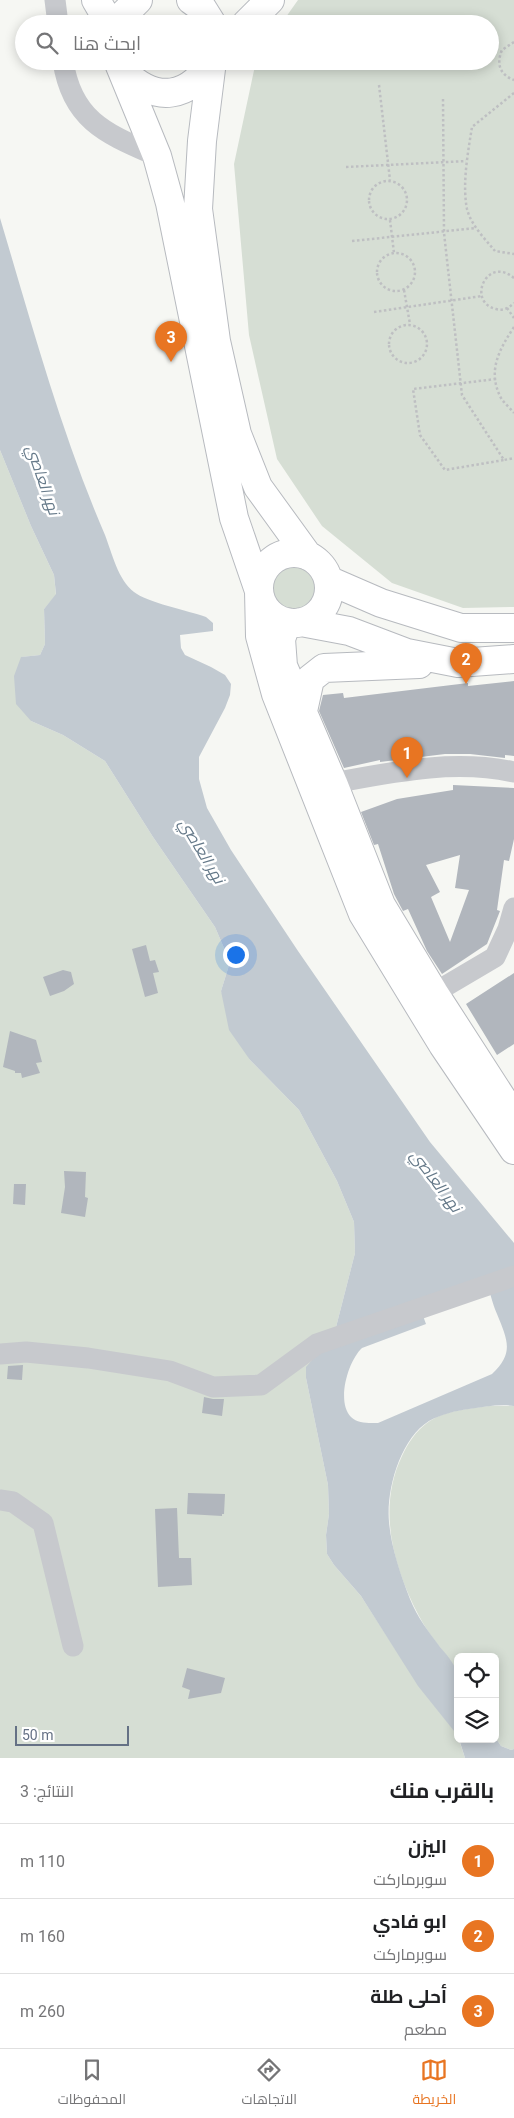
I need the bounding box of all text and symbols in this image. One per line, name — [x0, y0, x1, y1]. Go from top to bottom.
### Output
search box — [15, 15, 499, 70]
icon: search — [33, 29, 61, 57]
text: ابحث هنا — [73, 32, 141, 55]
pin: 3 — [155, 321, 187, 362]
water label: نهر العاصي — [19, 443, 64, 520]
pin: 2 — [450, 643, 482, 684]
pin: 1 — [391, 737, 423, 778]
water label: نهر العاصي — [173, 815, 230, 890]
your location — [223, 942, 249, 968]
water label: نهر العاصي — [404, 1146, 466, 1219]
map controls — [454, 1653, 499, 1743]
button: locate — [454, 1653, 499, 1698]
button: layers — [454, 1698, 499, 1743]
scale bar — [15, 1723, 129, 1746]
text: 50 m — [22, 1727, 54, 1743]
text: بالقرب منك — [390, 1779, 494, 1803]
text: النتائج: 3 — [20, 1782, 74, 1801]
text: اليزن — [408, 1835, 447, 1858]
text: 110 m — [20, 1852, 65, 1871]
text: 1 — [473, 1852, 483, 1871]
text: سوبرماركت — [373, 1870, 447, 1889]
text: ابو فادي — [373, 1910, 447, 1933]
text: 160 m — [20, 1927, 65, 1946]
text: 2 — [473, 1927, 483, 1946]
text: سوبرماركت — [373, 1945, 447, 1964]
text: أحلى طلة — [370, 1985, 447, 2008]
text: 260 m — [20, 2002, 65, 2021]
text: 3 — [473, 2002, 483, 2021]
text: مطعم — [404, 2020, 447, 2039]
tab: المحفوظات — [58, 2056, 126, 2112]
tab: الاتجاهات — [242, 2056, 297, 2112]
tab: الخريطة — [413, 2056, 456, 2112]

